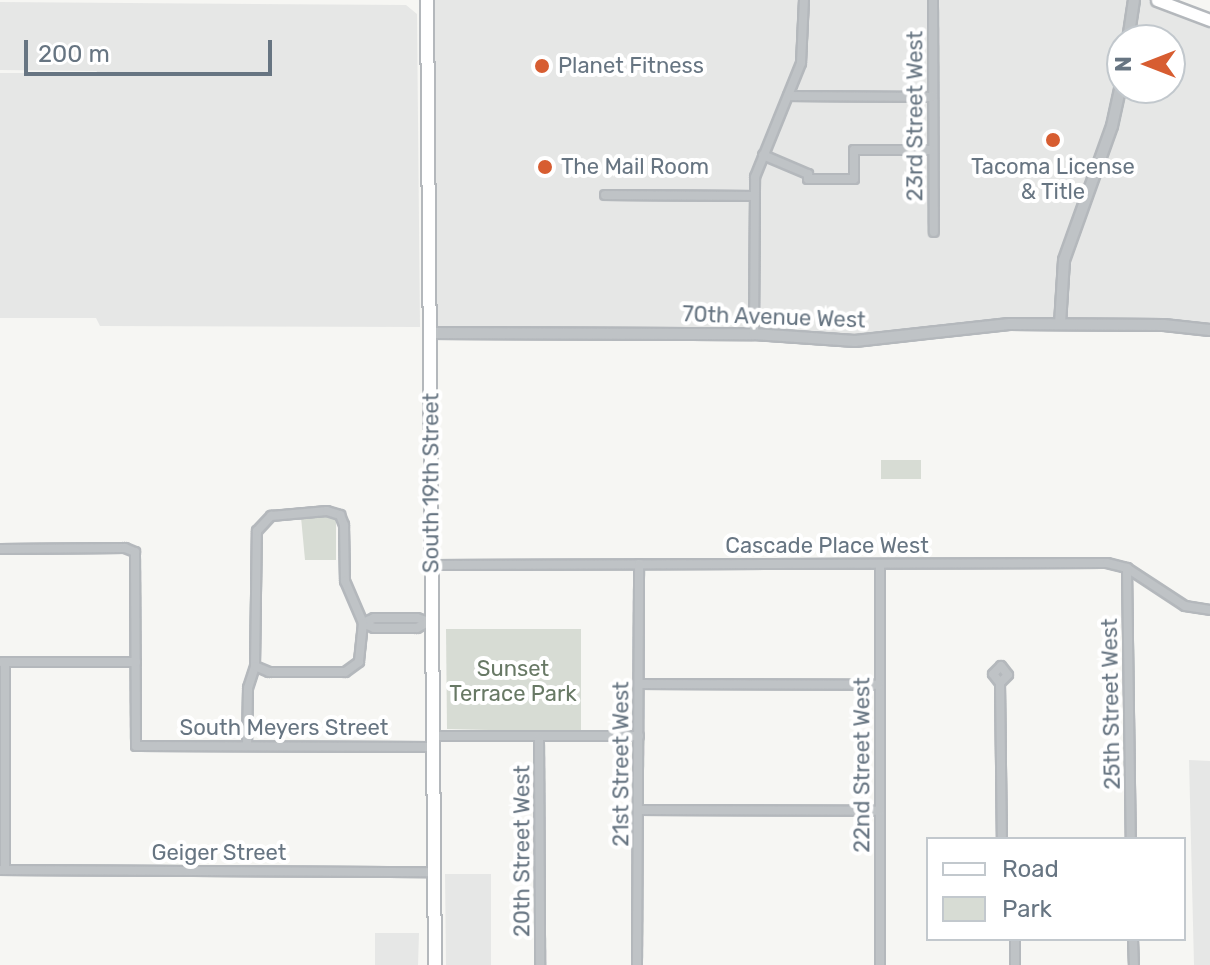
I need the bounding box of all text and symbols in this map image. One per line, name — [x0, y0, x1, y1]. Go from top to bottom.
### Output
scale bar — [28, 24, 276, 74]
north arrow — [1106, 24, 1186, 104]
street label: 23rd Street West — [902, 30, 928, 202]
text: 200 m — [38, 40, 110, 68]
place label: Planet Fitness — [558, 53, 704, 79]
text: N — [1110, 56, 1137, 72]
marker: Planet Fitness — [533, 57, 551, 75]
marker: Tacoma License & Title — [1044, 131, 1062, 149]
place label: Tacoma License & Title — [971, 153, 1135, 204]
place label: The Mail Room — [561, 154, 709, 180]
marker: The Mail Room — [536, 158, 554, 176]
street label: 70th Avenue West — [681, 301, 867, 333]
street label: South 19th Street — [418, 393, 444, 573]
street label: Cascade Place West — [725, 533, 929, 559]
street label: 25th Street West — [1096, 618, 1126, 790]
park label: Sunset Terrace Park — [449, 655, 577, 706]
street label: 22nd Street West — [849, 677, 875, 853]
street label: 21st Street West — [608, 681, 634, 847]
street label: South Meyers Street — [180, 715, 388, 741]
street label: 20th Street West — [509, 765, 535, 937]
legend — [926, 837, 1186, 941]
street label: Geiger Street — [151, 840, 287, 866]
text: Road — [1002, 855, 1059, 883]
text: Park — [1002, 895, 1052, 923]

